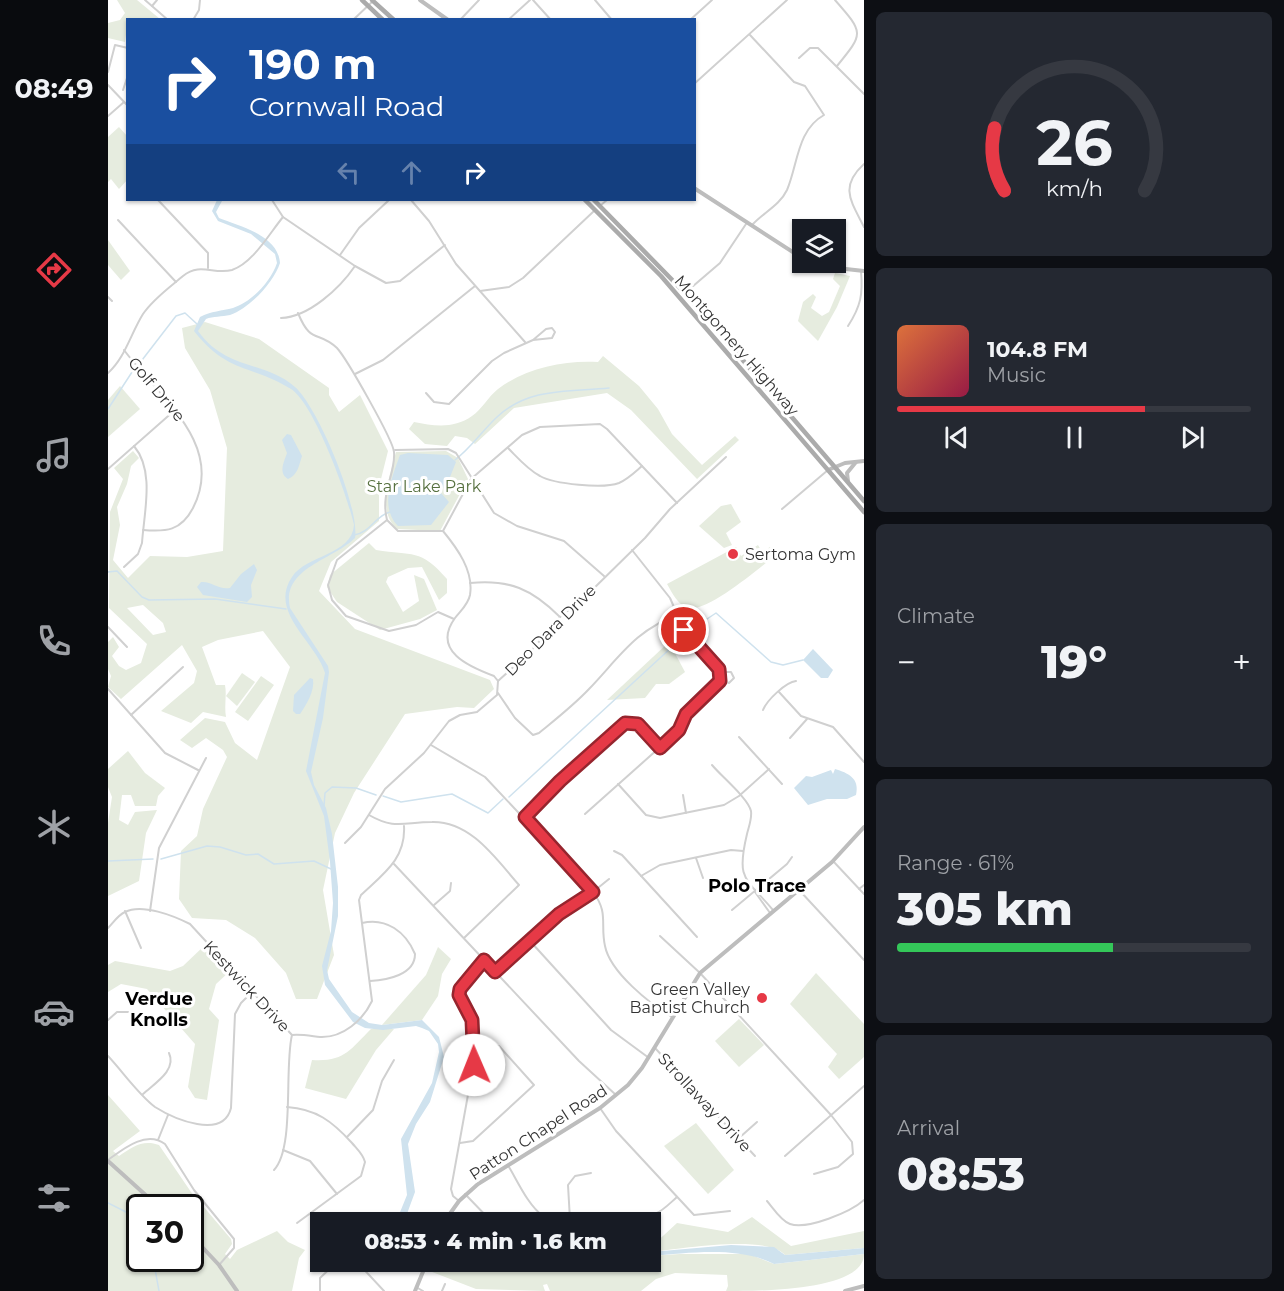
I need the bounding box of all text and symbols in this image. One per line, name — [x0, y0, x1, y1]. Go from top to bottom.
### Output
text: 190 m — [249, 38, 377, 90]
icon: right — [150, 42, 228, 120]
text: 08:49 — [15, 72, 93, 105]
text: Cornwall Road — [249, 90, 444, 123]
text: 26 — [1036, 105, 1112, 181]
icon: left — [332, 156, 365, 189]
icon: ahead — [395, 156, 428, 189]
icon: right — [458, 156, 491, 189]
text: km/h — [1045, 175, 1103, 201]
map controls — [792, 219, 846, 273]
button: layers — [792, 219, 846, 273]
icon: directions — [33, 249, 75, 291]
street label: Montgomery Highway — [671, 271, 803, 420]
text: 104.8 FM — [987, 336, 1088, 363]
street label: Golf Drive — [124, 353, 189, 425]
text: Music — [987, 363, 1046, 387]
icon: previous — [940, 421, 973, 454]
icon: pause — [1058, 421, 1091, 454]
icon: next — [1176, 421, 1209, 454]
icon: music — [33, 434, 75, 476]
park label: Star Lake Park — [367, 477, 482, 496]
place label: Sertoma Gym — [745, 545, 856, 564]
marker: Sertoma Gym — [726, 547, 740, 561]
street label: Deo Dara Drive — [501, 581, 600, 680]
pin — [658, 604, 709, 655]
text: Climate — [897, 604, 975, 628]
icon: arrive — [667, 613, 700, 646]
icon: phone — [33, 620, 75, 662]
text: 19° — [1041, 634, 1107, 689]
text: − — [897, 642, 916, 682]
text: + — [1232, 642, 1251, 682]
icon: climate — [33, 806, 75, 848]
text: Range · 61% — [897, 851, 1014, 875]
district label: Polo Trace — [708, 875, 806, 897]
text: 305 km — [897, 881, 1073, 936]
street label: Kestwick Drive — [200, 937, 294, 1036]
place label: Green Valley Baptist Church — [630, 980, 750, 1017]
district label: Verdue Knolls — [124, 988, 193, 1031]
icon: car — [33, 991, 75, 1033]
marker: Green Valley Baptist Church — [755, 991, 769, 1005]
position arrow — [442, 1033, 506, 1097]
street label: Strollaway Drive — [654, 1049, 755, 1156]
street label: Patton Chapel Road — [466, 1081, 611, 1184]
text: Arrival — [897, 1116, 960, 1140]
text: 08:53 — [897, 1146, 1025, 1201]
icon: filters — [33, 1177, 75, 1219]
speed limit sign: 30 — [126, 1194, 204, 1272]
text: 08:53 · 4 min · 1.6 km — [364, 1228, 607, 1255]

